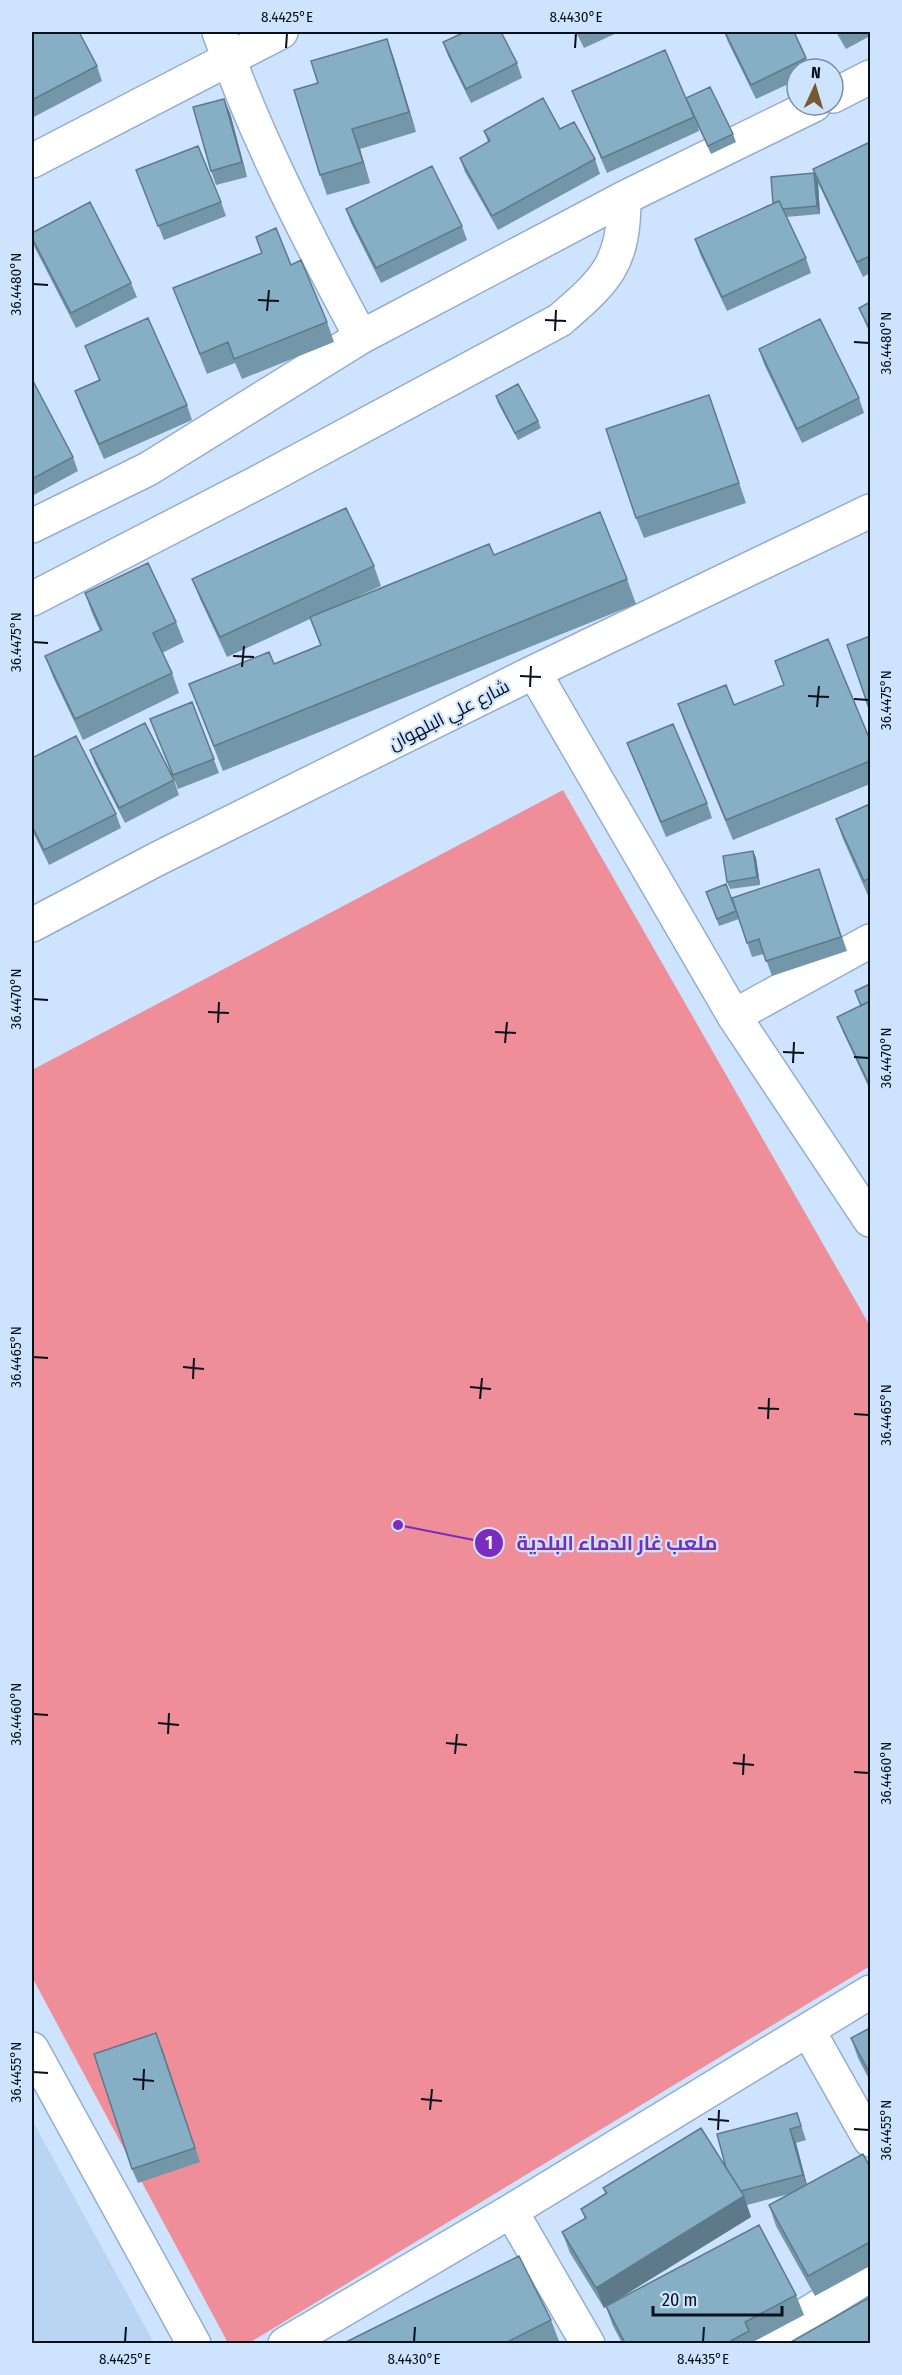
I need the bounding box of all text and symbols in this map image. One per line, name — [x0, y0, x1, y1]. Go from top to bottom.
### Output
text: 8.4425°E — [261, 8, 313, 26]
text: 8.4430°E — [549, 8, 603, 26]
north arrow — [785, 57, 845, 117]
text: N — [811, 63, 821, 82]
text: 36.4480°N — [7, 253, 25, 315]
text: 36.4480°N — [877, 312, 895, 374]
text: 36.4475°N — [7, 612, 25, 672]
text: 36.4475°N — [877, 670, 895, 730]
street label: شارع علي البلهوان — [385, 675, 514, 758]
text: 36.4470°N — [7, 969, 25, 1029]
text: 36.4470°N — [877, 1028, 895, 1088]
text: 36.4465°N — [7, 1326, 25, 1388]
text: 36.4465°N — [877, 1384, 895, 1446]
callout: ملعب غار الدماء البلدية — [474, 1524, 729, 1562]
text: ملعب غار الدماء البلدية — [517, 1531, 717, 1555]
text: 1 — [485, 1532, 493, 1554]
text: 36.4460°N — [7, 1683, 25, 1745]
text: 36.4460°N — [877, 1742, 895, 1804]
text: 36.4455°N — [7, 2042, 25, 2102]
text: 36.4455°N — [877, 2100, 895, 2160]
scale bar — [653, 2279, 782, 2317]
text: 20 m — [662, 2289, 697, 2311]
text: 8.4425°E — [99, 2350, 151, 2368]
text: 8.4430°E — [387, 2350, 441, 2368]
text: 8.4435°E — [677, 2350, 729, 2368]

